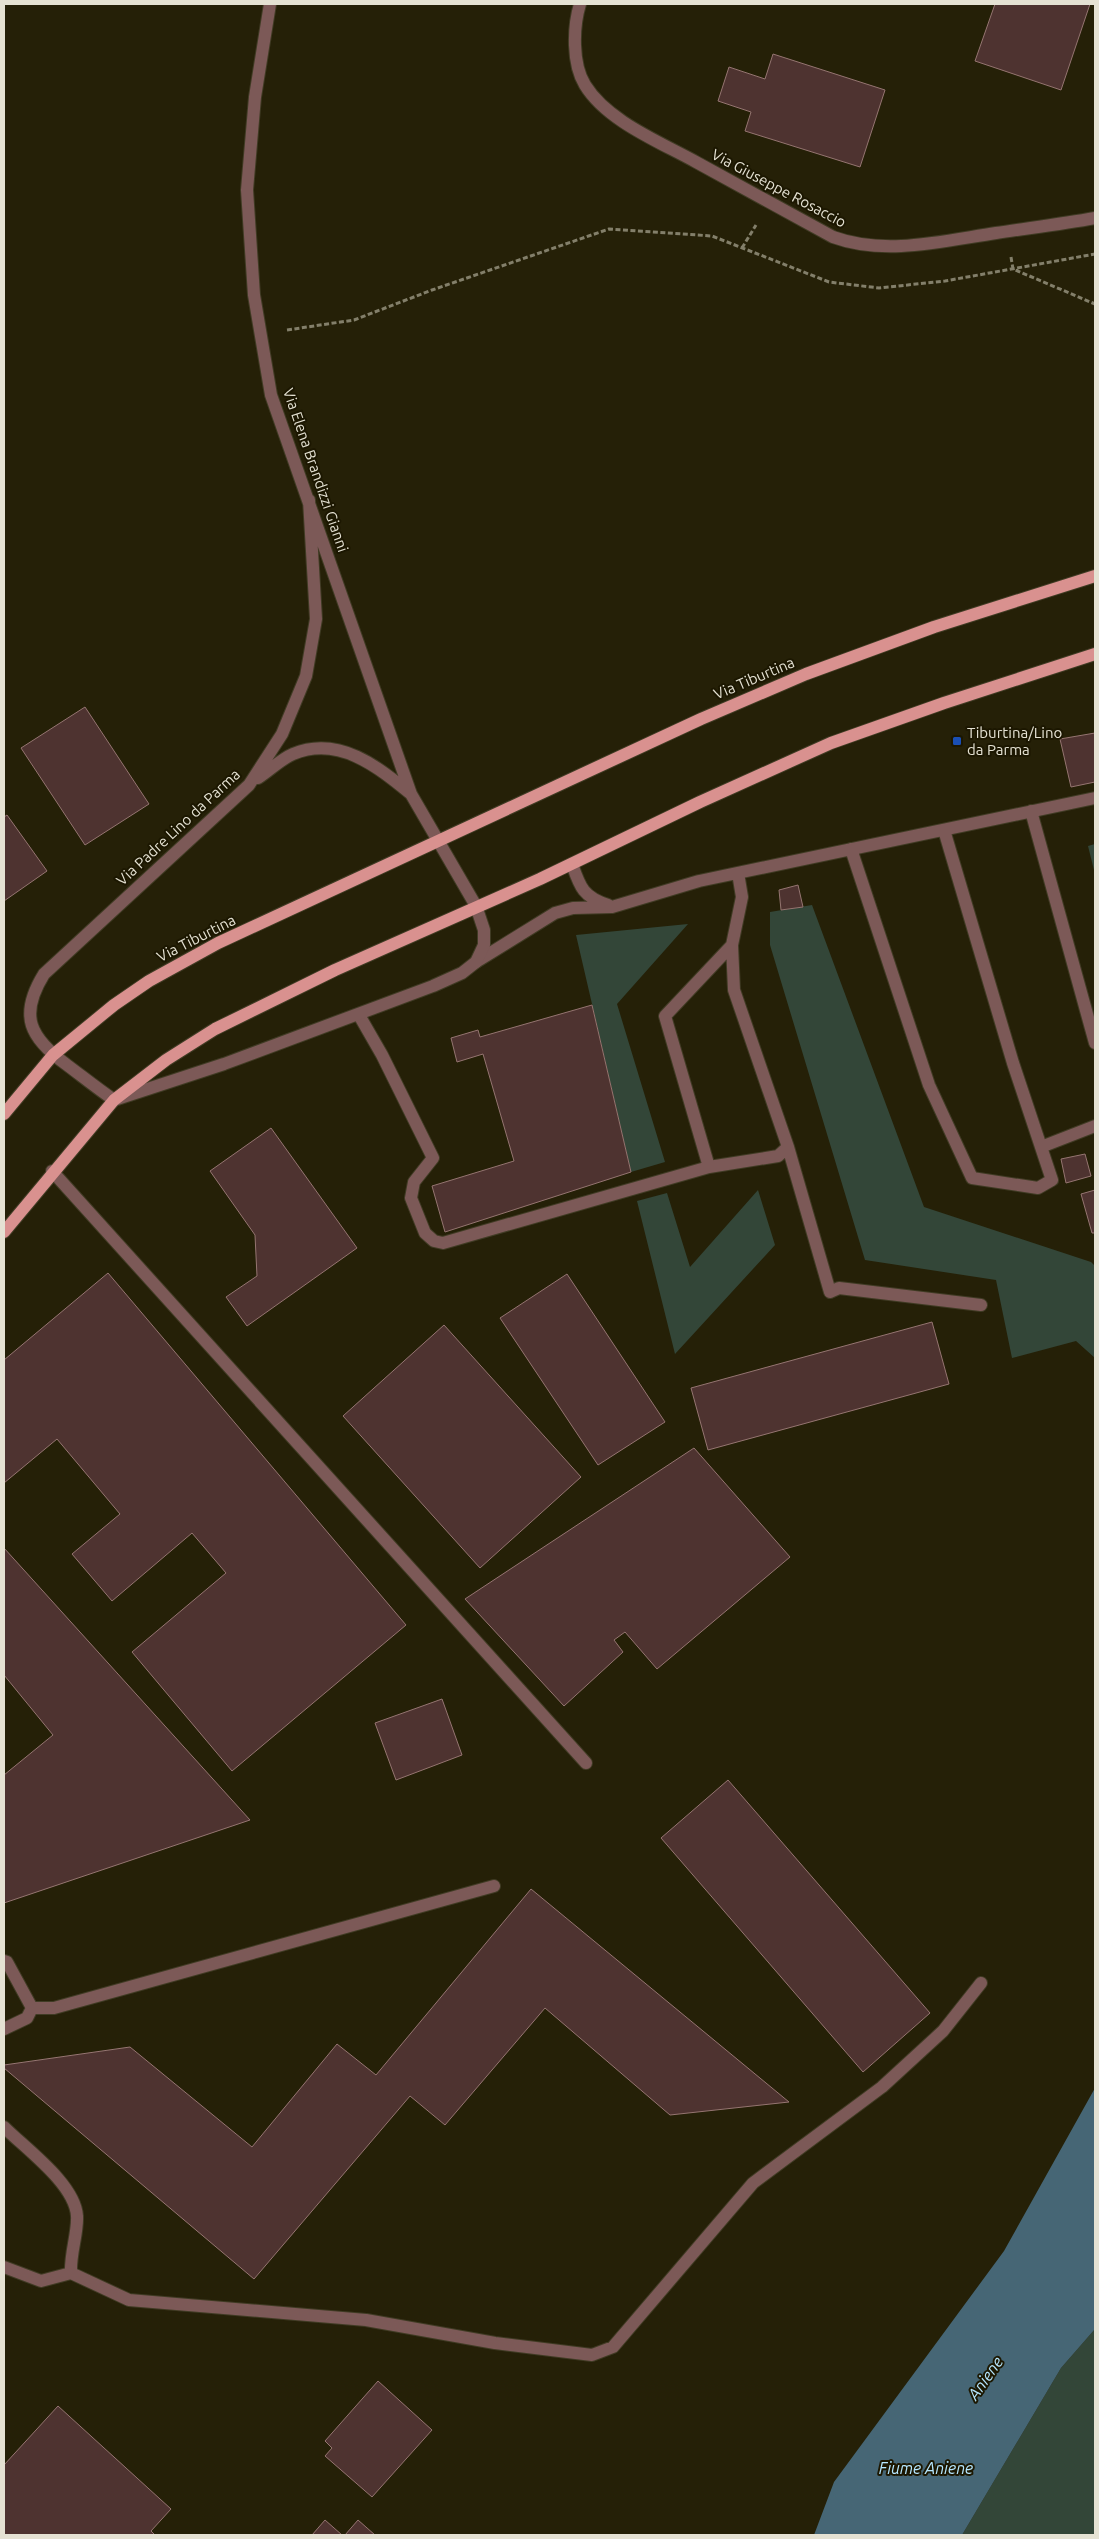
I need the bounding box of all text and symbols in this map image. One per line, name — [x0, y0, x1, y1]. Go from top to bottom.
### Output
street label: Via Giuseppe Rosaccio — [709, 145, 849, 231]
street label: Via Elena Brandizzi Gianni — [280, 386, 352, 554]
street label: Via Tiburtina — [711, 653, 797, 703]
place label: Tiburtina/Lino da Parma — [967, 724, 1062, 758]
marker: Tiburtina/Lino da Parma — [951, 735, 963, 747]
street label: Via Padre Lino da Parma — [113, 765, 243, 889]
street label: Via Tiburtina — [154, 911, 238, 965]
water label: Aniene — [963, 2353, 1006, 2404]
water label: Fiume Aniene — [879, 2459, 973, 2477]

